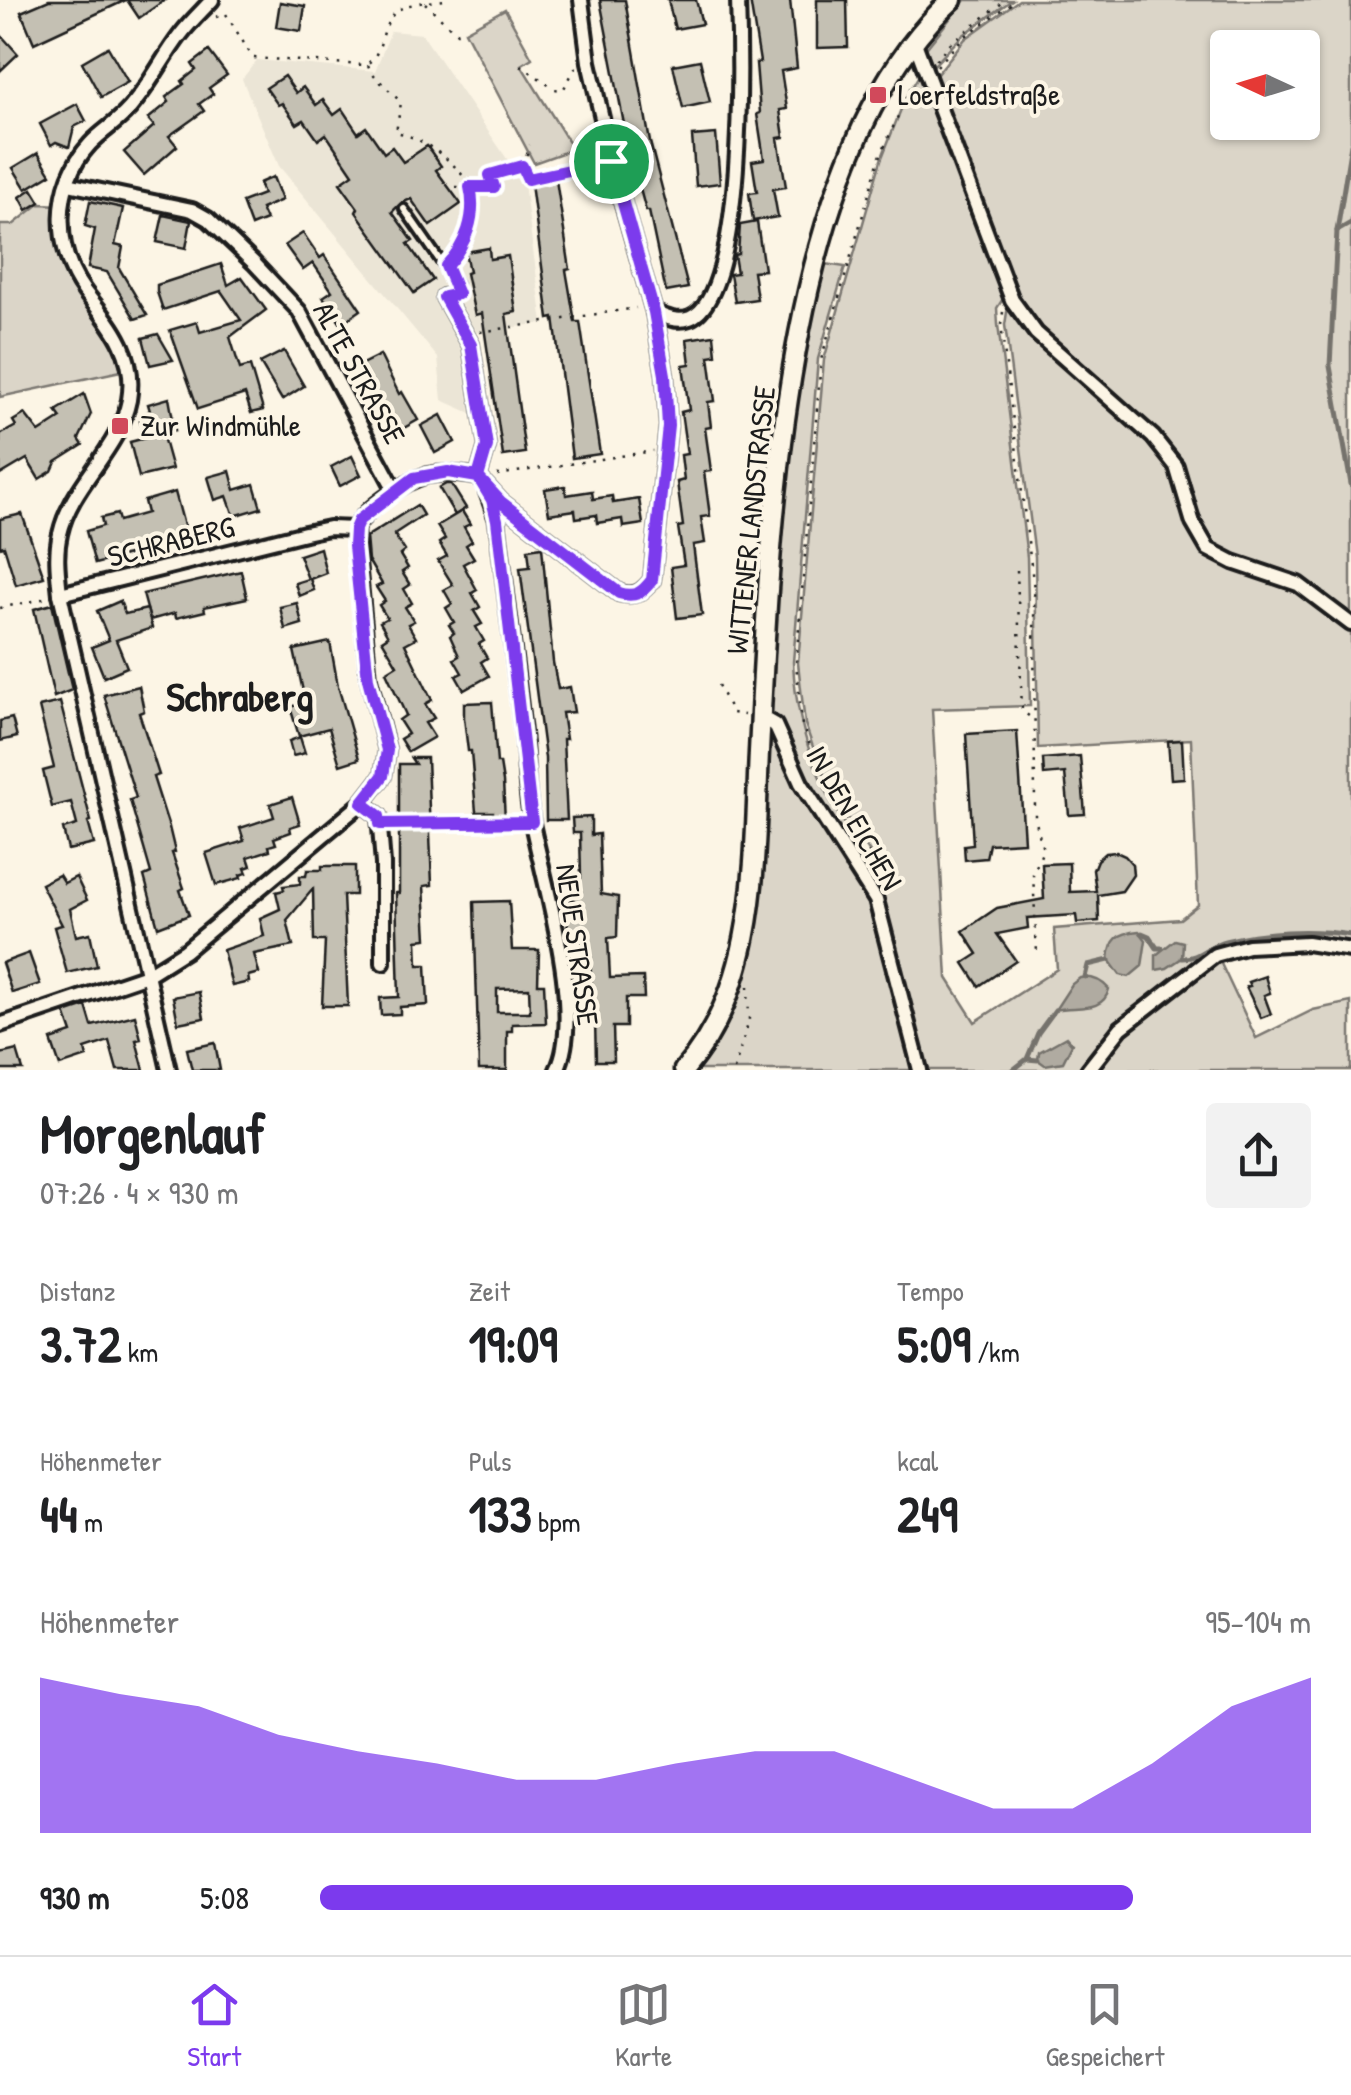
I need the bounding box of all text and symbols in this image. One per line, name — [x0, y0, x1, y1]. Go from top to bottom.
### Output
north arrow — [1210, 30, 1320, 140]
map controls — [1210, 30, 1320, 140]
place label: Loerfeldstraße — [898, 74, 1060, 114]
marker: Loerfeldstraße — [867, 84, 889, 106]
pin — [569, 119, 654, 204]
icon: arrive — [584, 134, 639, 189]
street label: ALTE STRASSE — [304, 294, 415, 451]
street label: WITTENER LANDSTRASSE — [716, 384, 784, 656]
place label: Zur Windmühle — [140, 405, 301, 445]
marker: Zur Windmühle — [109, 415, 131, 437]
street label: SCHRABERG — [103, 506, 239, 576]
district label: Schraberg — [166, 669, 314, 725]
street label: IN DEN EICHEN — [797, 738, 912, 897]
street label: NEUE STRASSE — [547, 861, 609, 1028]
text: Morgenlauf — [40, 1096, 265, 1170]
button: share — [1206, 1103, 1311, 1208]
text: 07:26 · 4 × 930 m — [40, 1171, 238, 1214]
text: Distanz — [40, 1272, 116, 1310]
text: Zeit — [469, 1272, 510, 1310]
text: Tempo — [897, 1272, 964, 1310]
text: 3.72 — [40, 1310, 121, 1378]
text: 19:09 — [469, 1310, 558, 1378]
text: 5:09 — [897, 1310, 971, 1378]
text: km — [121, 1333, 158, 1371]
text: /km — [971, 1333, 1020, 1371]
text: Höhenmeter — [40, 1442, 162, 1480]
text: Puls — [469, 1442, 512, 1480]
text: kcal — [897, 1442, 938, 1480]
text: 44 — [40, 1480, 78, 1548]
text: 133 — [469, 1480, 532, 1548]
text: 249 — [897, 1480, 958, 1548]
text: m — [78, 1503, 103, 1541]
text: bpm — [532, 1503, 581, 1541]
text: Höhenmeter — [40, 1600, 179, 1643]
text: 95–104 m — [1205, 1600, 1311, 1643]
text: 930 m — [40, 1876, 110, 1919]
text: 5:08 — [200, 1876, 249, 1919]
tab: Start — [187, 1977, 242, 2075]
tab: Karte — [615, 1977, 672, 2075]
tab: Gespeichert — [1045, 1977, 1164, 2075]

